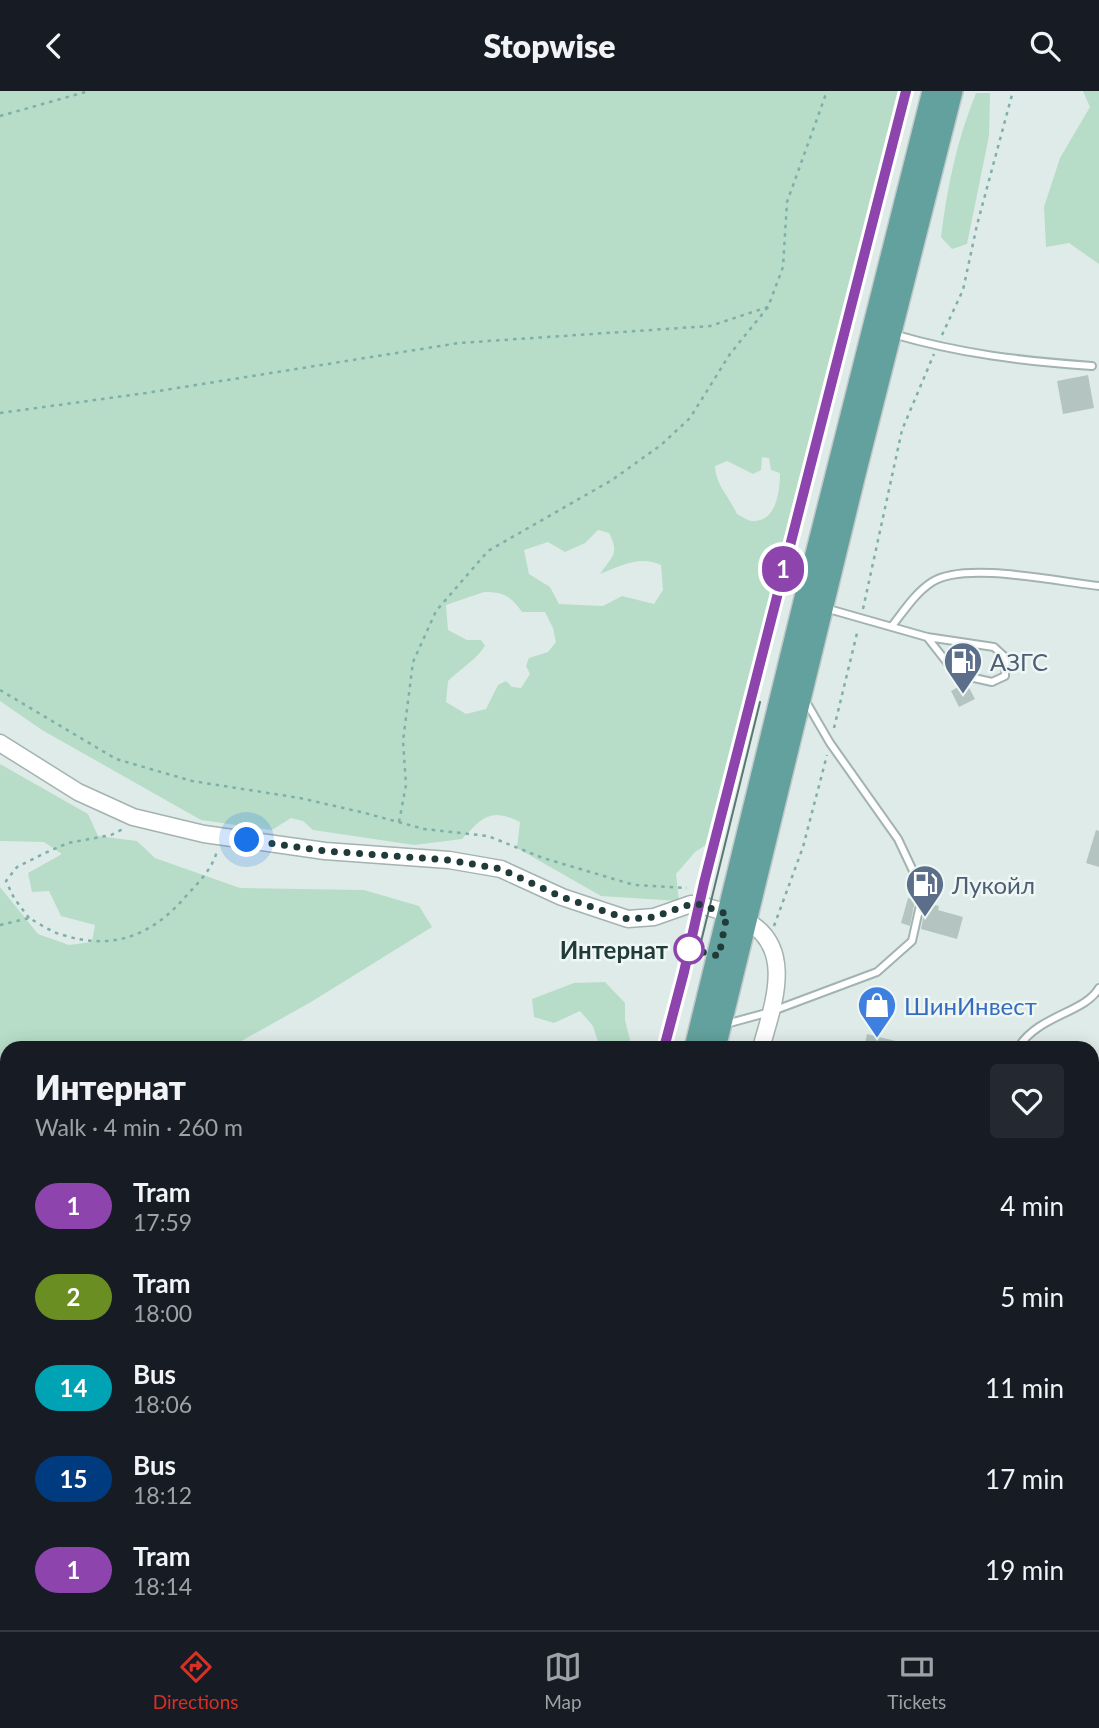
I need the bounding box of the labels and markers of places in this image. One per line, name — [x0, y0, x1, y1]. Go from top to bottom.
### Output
fuel station icon: АЗГС — [942, 640, 984, 695]
place label: АЗГС — [990, 647, 1048, 676]
fuel station icon: Лукойл — [904, 863, 946, 918]
place label: Лукойл — [951, 870, 1035, 899]
marker: Интернат — [674, 934, 704, 964]
place label: Интернат — [560, 935, 669, 964]
shop icon: ШинИнвест — [856, 984, 898, 1039]
place label: ШинИнвест — [904, 991, 1037, 1020]

